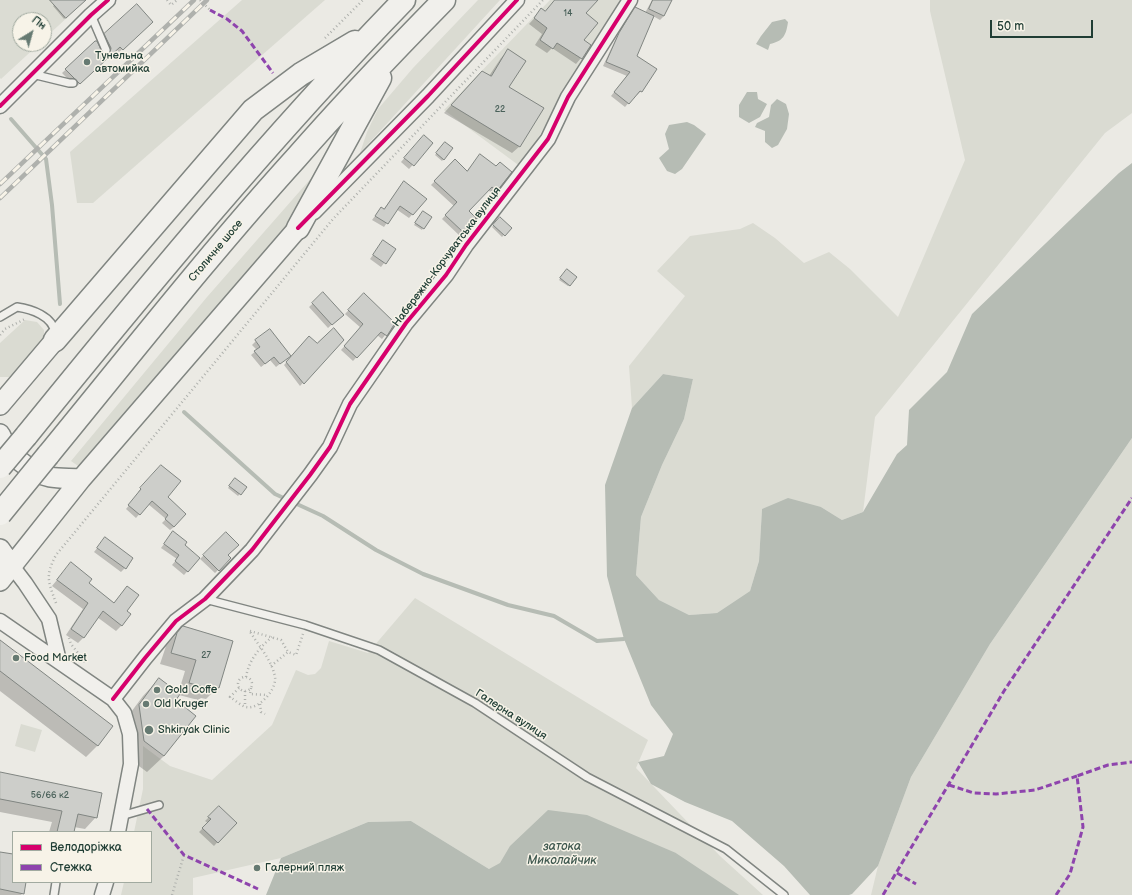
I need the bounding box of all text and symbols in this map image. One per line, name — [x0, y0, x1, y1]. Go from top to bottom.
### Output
house number: 14 — [564, 9, 572, 19]
north arrow — [12, 12, 52, 52]
scale bar — [992, 12, 1095, 38]
text: Пн — [29, 13, 49, 32]
text: 50 m — [997, 19, 1024, 34]
place label: Тунельна автомийка — [95, 49, 150, 75]
marker: Тунельна автомийка — [82, 57, 92, 67]
house number: 22 — [495, 105, 505, 115]
street label: Набережно-Корчуватська вулиця — [390, 185, 504, 329]
street label: Столичне шосе — [186, 217, 246, 285]
place label: Food Market — [24, 651, 87, 665]
house number: 27 — [201, 651, 211, 661]
marker: Food Market — [11, 653, 21, 663]
place label: Gold Coffe — [165, 683, 217, 697]
marker: Gold Coffe — [152, 685, 162, 695]
street label: Галерна вулиця — [473, 687, 549, 743]
place label: Old Kruger — [154, 697, 208, 711]
marker: Old Kruger — [141, 699, 151, 709]
place label: Shkiryak Clinic — [158, 723, 230, 737]
marker: Shkiryak Clinic — [143, 724, 155, 736]
house number: 56/66 к2 — [31, 791, 69, 801]
legend — [12, 831, 152, 883]
text: Велодоріжка — [50, 840, 122, 855]
water label: затока Миколайчик — [527, 840, 597, 868]
text: Стежка — [50, 860, 92, 875]
place label: Галерний пляж — [265, 861, 344, 875]
marker: Галерний пляж — [252, 863, 262, 873]

